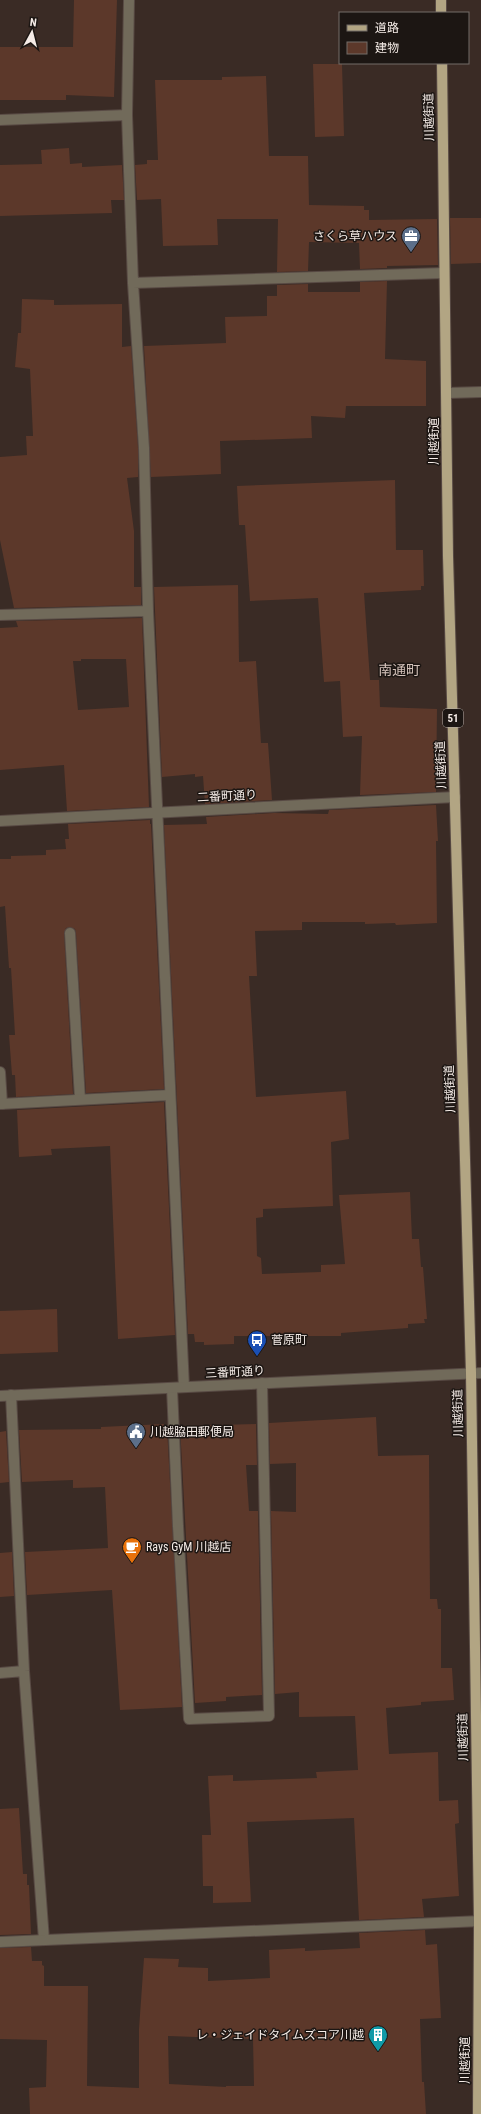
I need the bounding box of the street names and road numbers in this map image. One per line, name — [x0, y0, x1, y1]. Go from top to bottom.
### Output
street label: 川越街道 — [422, 93, 436, 141]
street label: 川越街道 — [427, 417, 441, 465]
road number: 51 — [443, 709, 463, 727]
street label: 川越街道 — [433, 741, 449, 789]
street label: 二番町通り — [197, 787, 257, 805]
street label: 川越街道 — [442, 1065, 458, 1113]
street label: 三番町通り — [205, 1363, 265, 1381]
street label: 川越街道 — [451, 1389, 465, 1437]
street label: 川越街道 — [456, 1713, 470, 1761]
street label: 川越街道 — [458, 2036, 472, 2084]

